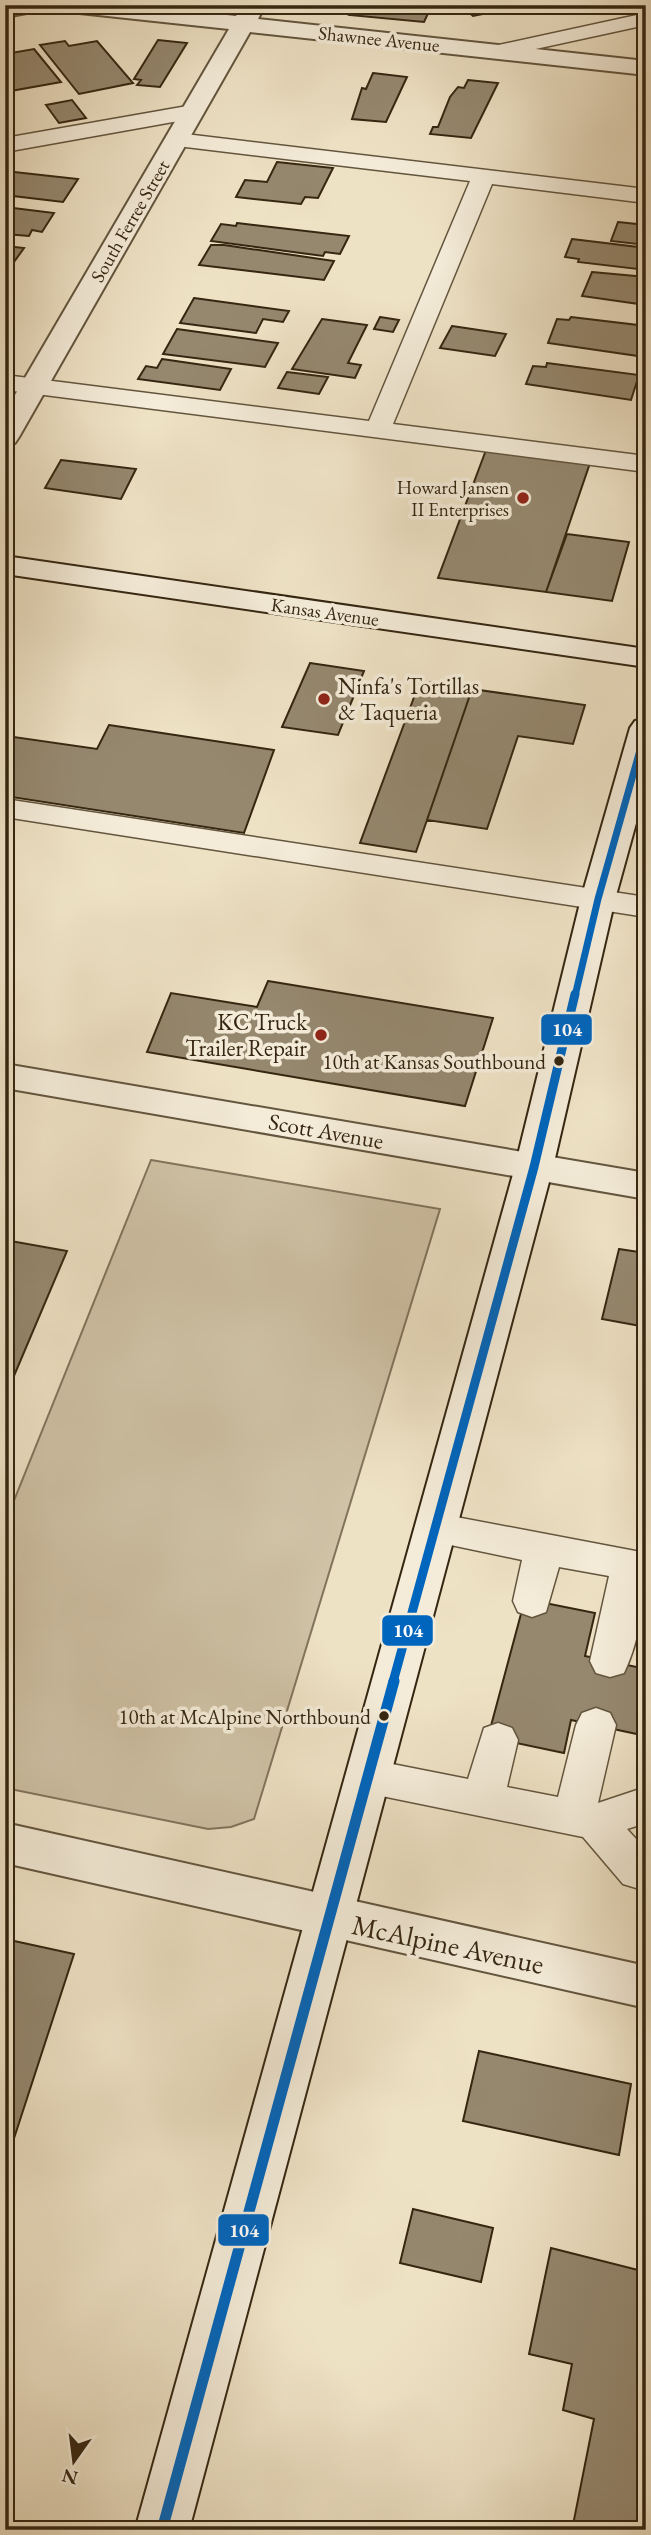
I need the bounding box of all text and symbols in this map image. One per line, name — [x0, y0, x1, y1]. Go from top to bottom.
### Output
street label: Shawnee Avenue — [317, 20, 441, 58]
street label: South Ferree Street — [85, 155, 175, 287]
place label: Howard Jansen II Enterprises — [397, 475, 509, 522]
marker: Howard Jansen II Enterprises — [515, 490, 531, 506]
street label: Kansas Avenue — [269, 592, 381, 632]
place label: Ninfa's Tortillas & Taqueria — [338, 671, 479, 727]
marker: Ninfa's Tortillas & Taqueria — [316, 691, 332, 707]
place label: KC Truck Trailer Repair — [185, 1007, 308, 1063]
line badge: 104 — [540, 1013, 593, 1046]
text: 104 — [552, 1017, 583, 1042]
marker: KC Truck Trailer Repair — [313, 1027, 329, 1043]
place label: 10th at Kansas Southbound — [323, 1048, 546, 1075]
marker: 10th at Kansas Southbound — [552, 1054, 566, 1068]
street label: Scott Avenue — [266, 1106, 386, 1156]
line badge: 104 — [381, 1614, 434, 1647]
text: 104 — [393, 1618, 424, 1643]
place label: 10th at McAlpine Northbound — [118, 1703, 371, 1730]
marker: 10th at McAlpine Northbound — [377, 1709, 391, 1723]
street label: McAlpine Avenue — [349, 1906, 547, 1982]
line badge: 104 — [217, 2213, 270, 2247]
text: 104 — [229, 2218, 260, 2243]
north arrow — [38, 2426, 108, 2496]
text: N — [59, 2463, 80, 2491]

